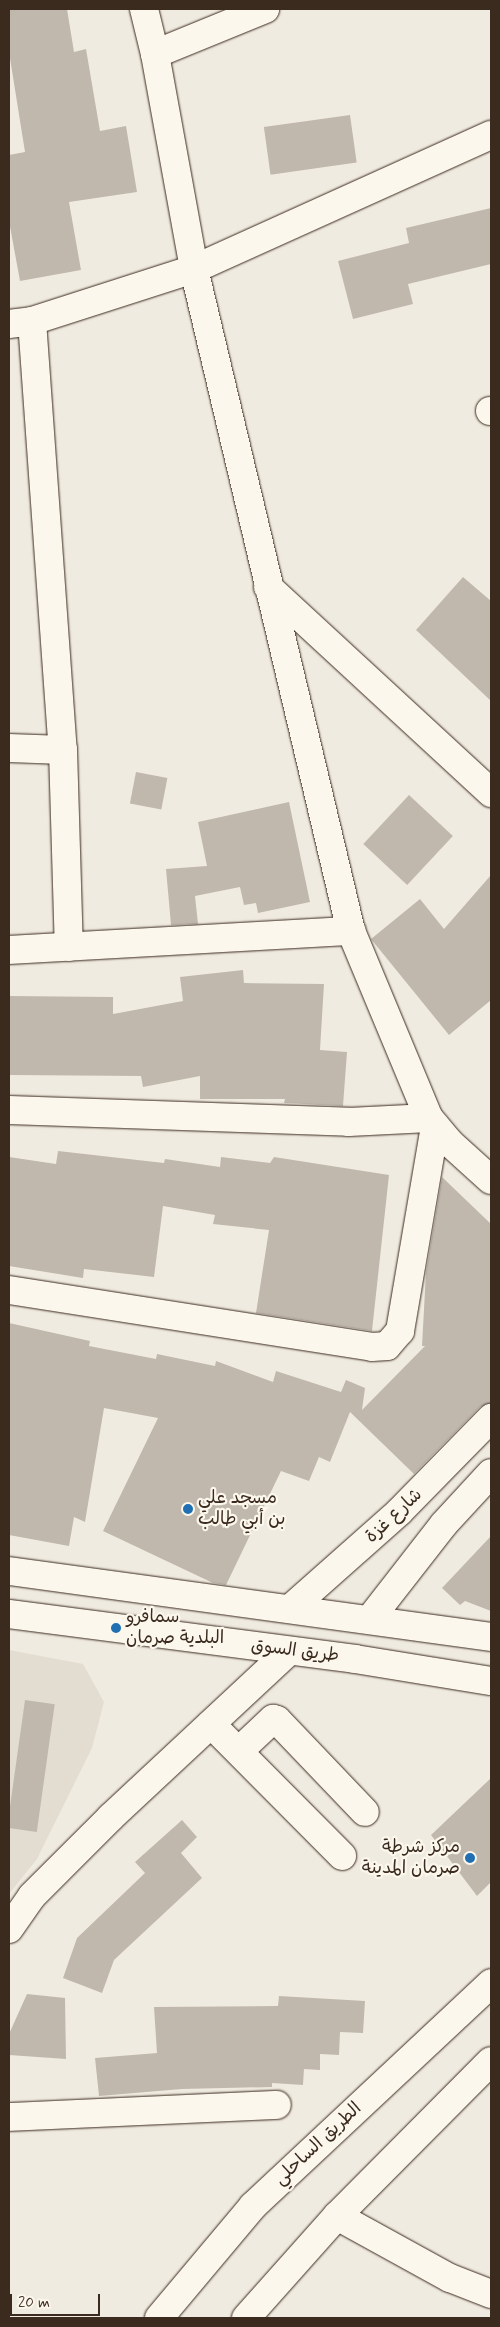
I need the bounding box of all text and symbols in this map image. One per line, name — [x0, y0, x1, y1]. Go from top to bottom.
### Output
street label: شارع غزة — [361, 1484, 427, 1548]
place label: مسجد علي بن أبي طالب — [198, 1488, 285, 1530]
marker: مسجد علي بن أبي طالب — [182, 1503, 194, 1515]
place label: سمافرو البلدية صرمان — [126, 1607, 224, 1650]
marker: سمافرو البلدية صرمان — [110, 1622, 122, 1634]
street label: طريق السوق — [250, 1635, 340, 1667]
place label: مركز شرطة صرمان المدينة — [362, 1837, 460, 1880]
marker: مركز شرطة صرمان المدينة — [464, 1852, 476, 1864]
street label: الطريق الساحلي — [270, 2098, 366, 2190]
scale bar — [12, 2284, 102, 2316]
text: 20 m — [18, 2293, 50, 2313]

